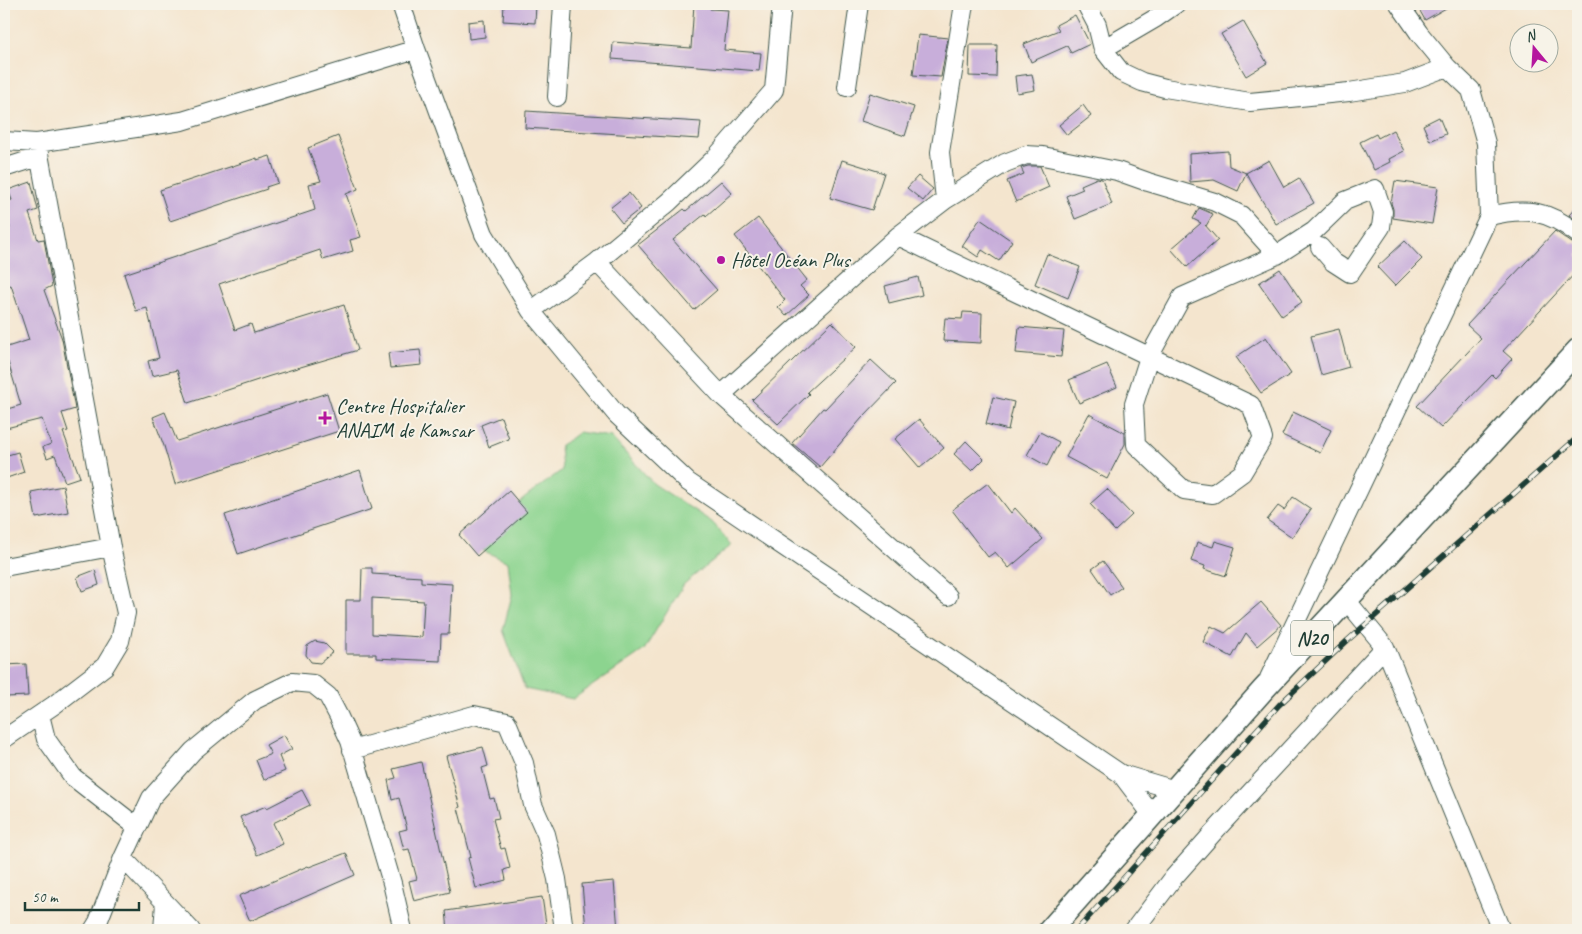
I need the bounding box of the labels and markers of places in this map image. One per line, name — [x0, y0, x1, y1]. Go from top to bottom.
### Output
place label: Hôtel Océan Plus — [731, 247, 851, 273]
marker: Hôtel Océan Plus — [715, 254, 727, 266]
place label: Centre Hospitalier ANAIM de Kamsar — [336, 393, 476, 443]
marker: Centre Hospitalier ANAIM de Kamsar — [318, 411, 332, 425]

